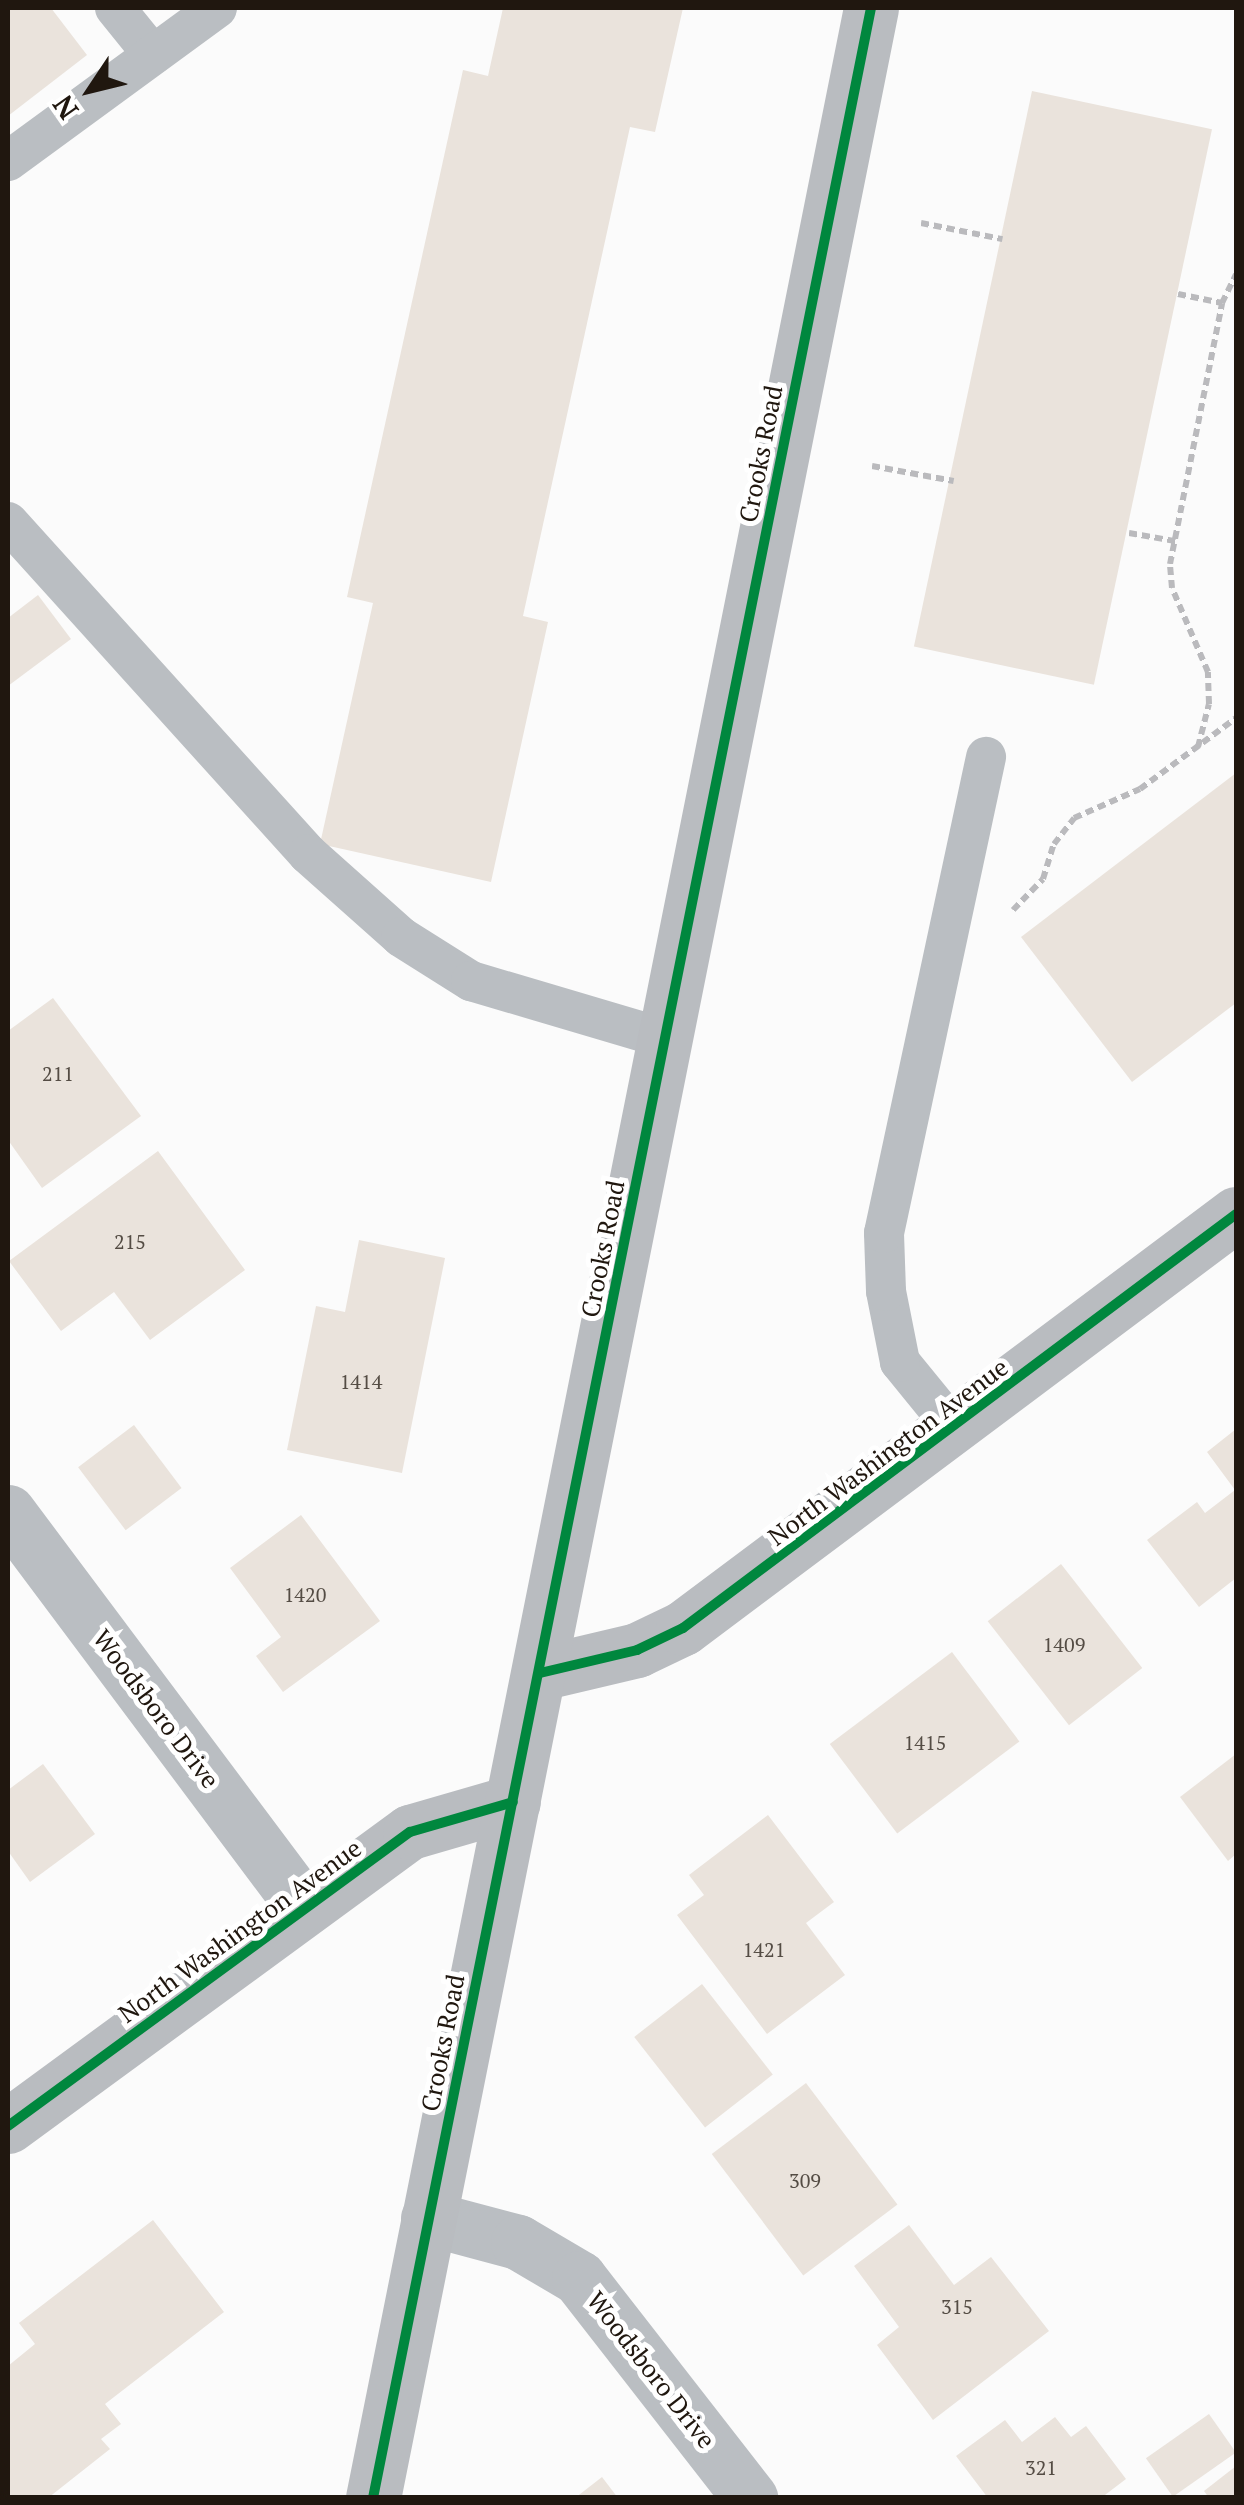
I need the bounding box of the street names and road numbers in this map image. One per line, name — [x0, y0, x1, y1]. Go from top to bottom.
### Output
street label: Crooks Road — [733, 383, 789, 525]
street label: Crooks Road — [575, 1178, 631, 1320]
street label: North Washington Avenue — [762, 1352, 1014, 1552]
street label: Woodsboro Drive — [87, 1624, 225, 1794]
street label: North Washington Avenue — [113, 1833, 367, 2029]
street label: Crooks Road — [415, 1972, 471, 2114]
street label: Woodsboro Drive — [580, 2286, 722, 2454]

